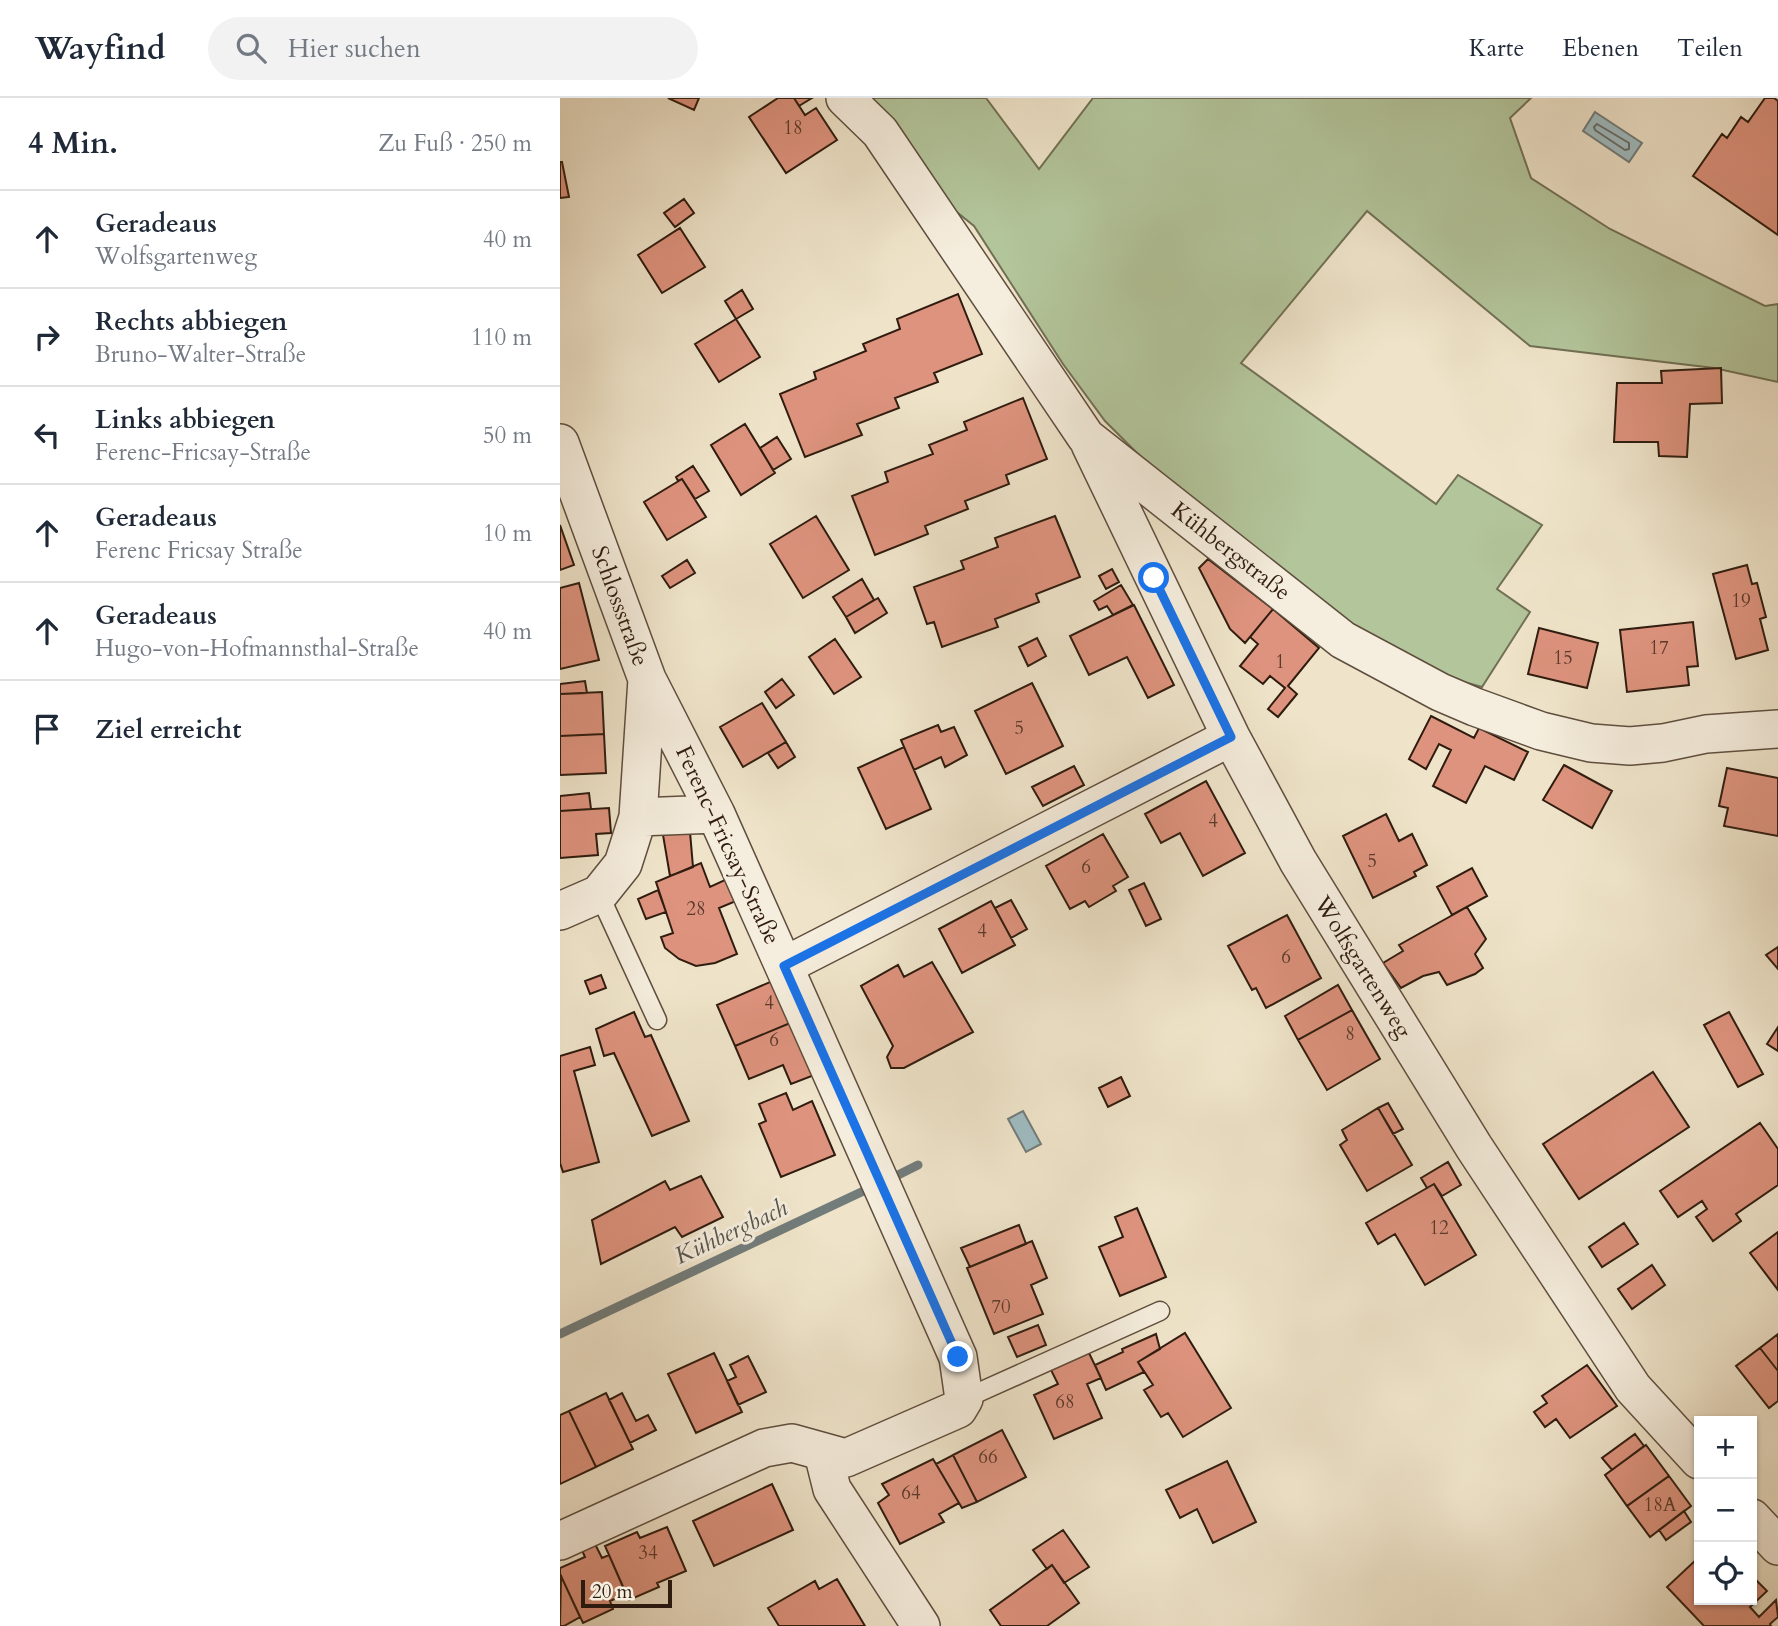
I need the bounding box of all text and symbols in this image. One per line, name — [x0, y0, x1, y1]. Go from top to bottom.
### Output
search box — [208, 17, 698, 80]
text: Wayfind — [35, 26, 166, 71]
icon: search — [232, 29, 270, 67]
text: Hier suchen — [288, 31, 421, 66]
text: Karte — [1469, 32, 1524, 65]
text: Ebenen — [1562, 32, 1639, 65]
text: Teilen — [1677, 32, 1743, 65]
house number: 18 — [783, 115, 803, 141]
text: 4 Min. — [28, 123, 118, 164]
text: Zu Fuß · 250 m — [378, 128, 532, 159]
text: Geradeaus — [95, 206, 217, 241]
icon: ahead — [28, 220, 66, 258]
text: 40 m — [483, 224, 532, 255]
text: Wolfsgartenweg — [95, 241, 257, 272]
text: Rechts abbiegen — [95, 304, 287, 339]
icon: right — [28, 318, 66, 356]
text: 110 m — [471, 322, 532, 353]
text: Bruno-Walter-Straße — [95, 339, 306, 370]
text: Links abbiegen — [95, 402, 275, 437]
icon: left — [28, 416, 66, 454]
text: 50 m — [483, 420, 532, 451]
text: Ferenc-Fricsay-Straße — [95, 437, 311, 468]
street label: Kühbergstraße — [1165, 495, 1297, 607]
text: Geradeaus — [95, 500, 217, 535]
icon: ahead — [28, 514, 66, 552]
text: 10 m — [483, 518, 532, 549]
text: Ferenc Fricsay Straße — [95, 535, 303, 566]
street label: Schlossstraße — [584, 542, 656, 670]
route start — [1138, 562, 1169, 593]
house number: 19 — [1731, 588, 1751, 614]
text: Geradeaus — [95, 598, 217, 633]
icon: ahead — [28, 612, 66, 650]
text: 40 m — [483, 616, 532, 647]
text: Hugo-von-Hofmannsthal-Straße — [95, 633, 419, 664]
house number: 17 — [1649, 635, 1669, 661]
house number: 15 — [1553, 645, 1573, 671]
house number: 1 — [1275, 649, 1285, 675]
icon: arrive — [28, 710, 66, 748]
text: Ziel erreicht — [95, 712, 241, 747]
house number: 5 — [1014, 715, 1024, 741]
street label: Ferenc-Fricsay-Straße — [668, 741, 788, 949]
house number: 4 — [1208, 808, 1218, 834]
house number: 5 — [1367, 848, 1377, 874]
house number: 6 — [1081, 854, 1091, 880]
street label: Wolfsgartenweg — [1306, 889, 1419, 1044]
house number: 28 — [686, 896, 706, 922]
house number: 4 — [977, 918, 987, 944]
house number: 6 — [1281, 944, 1291, 970]
house number: 4 — [764, 990, 774, 1016]
house number: 8 — [1345, 1021, 1355, 1047]
house number: 6 — [769, 1027, 779, 1053]
water label: Kühbergbach — [669, 1191, 793, 1273]
house number: 12 — [1429, 1215, 1449, 1241]
house number: 70 — [991, 1294, 1011, 1320]
route end — [942, 1341, 973, 1372]
house number: 68 — [1055, 1389, 1075, 1415]
map controls — [1694, 1416, 1757, 1605]
button: + — [1694, 1416, 1757, 1479]
house number: 66 — [978, 1444, 998, 1470]
button: − — [1694, 1479, 1757, 1542]
house number: 64 — [901, 1480, 921, 1506]
house number: 18A — [1644, 1492, 1677, 1518]
house number: 34 — [638, 1540, 658, 1566]
button: locate — [1694, 1542, 1757, 1605]
scale bar — [581, 1577, 672, 1609]
text: 20 m — [592, 1579, 633, 1605]

